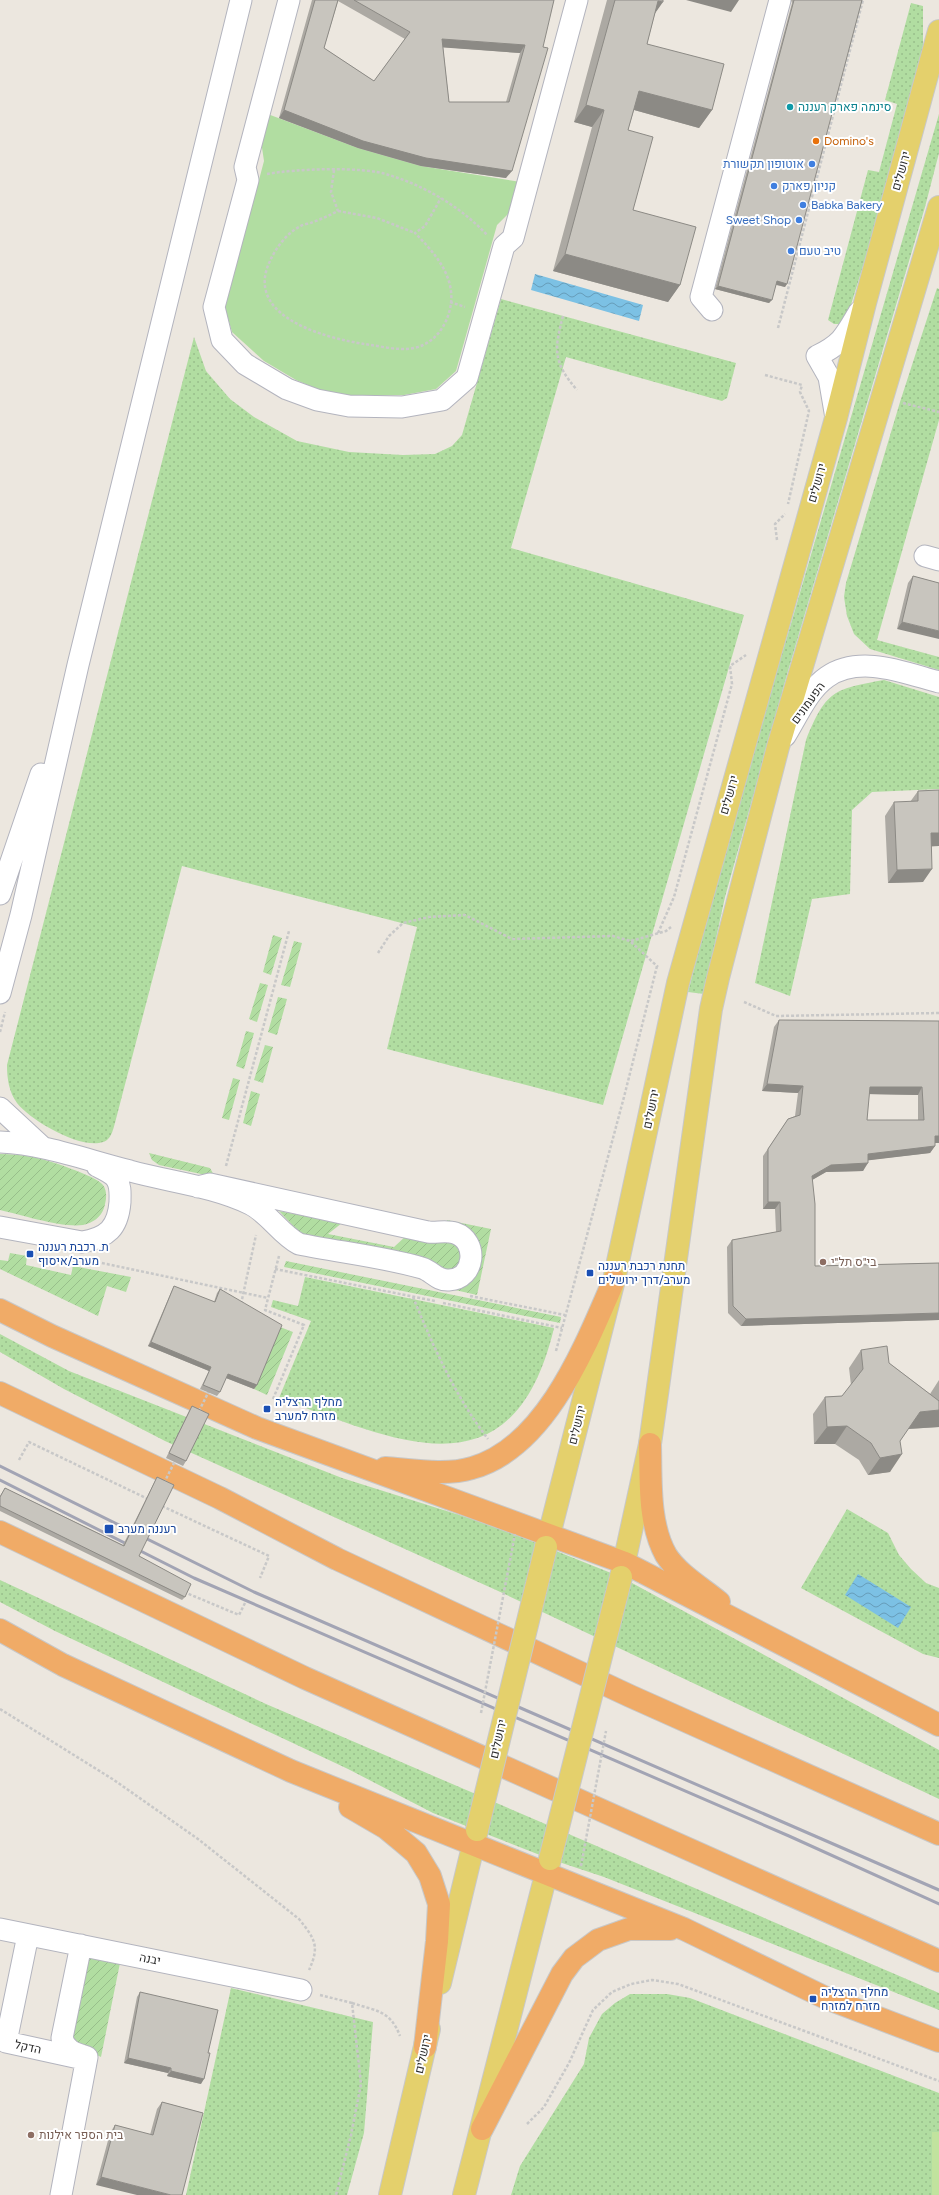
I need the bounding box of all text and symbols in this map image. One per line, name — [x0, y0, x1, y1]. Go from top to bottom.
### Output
place label: סינמה פארק רעננה — [798, 100, 891, 114]
marker: סינמה פארק רעננה — [785, 102, 795, 112]
place label: Domino's — [824, 134, 874, 148]
marker: Domino's — [811, 136, 821, 146]
street label: ירושלים — [889, 150, 913, 192]
place label: אוטופון תקשורת — [723, 157, 804, 171]
marker: אוטופון תקשורת — [807, 159, 817, 169]
place label: קניון פארק — [782, 179, 836, 193]
marker: קניון פארק — [769, 181, 779, 191]
place label: Babka Bakery — [811, 198, 883, 212]
marker: Babka Bakery — [798, 200, 808, 210]
place label: Sweet Shop — [726, 213, 791, 227]
marker: Sweet Shop — [794, 215, 804, 225]
place label: טיב טעם — [799, 244, 841, 258]
marker: טיב טעם — [786, 246, 796, 256]
street label: ירושלים — [805, 462, 829, 504]
street label: הפעמונים — [788, 679, 828, 727]
street label: ירושלים — [717, 774, 741, 816]
street label: ירושלים — [640, 1088, 662, 1130]
place label: ת. רכבת רעננה מערב/איסוף — [38, 1240, 109, 1268]
marker: ת. רכבת רעננה מערב/איסוף — [25, 1249, 35, 1259]
place label: בי"ס תל"י — [831, 1255, 877, 1269]
marker: בי"ס תל"י — [818, 1257, 828, 1267]
place label: תחנת רכבת רעננה מערב/דרך ירושלים — [598, 1259, 690, 1287]
marker: תחנת רכבת רעננה מערב/דרך ירושלים — [585, 1268, 595, 1278]
place label: מחלף הרצליה מזרח למערב — [275, 1395, 342, 1423]
marker: מחלף הרצליה מזרח למערב — [262, 1404, 272, 1414]
street label: ירושלים — [565, 1404, 589, 1446]
place label: רעננה מערב — [118, 1522, 176, 1536]
marker: רעננה מערב — [103, 1523, 115, 1535]
street label: ירושלים — [487, 1718, 509, 1760]
street label: יבנה — [138, 1950, 162, 1968]
place label: מחלף הרצליה מזרח למזרח — [821, 1985, 888, 2013]
marker: מחלף הרצליה מזרח למזרח — [808, 1994, 818, 2004]
street label: ירושלים — [412, 2033, 434, 2075]
street label: הדקל — [13, 2037, 43, 2057]
place label: בית הספר אילנות — [39, 2128, 124, 2142]
marker: בית הספר אילנות — [26, 2130, 36, 2140]

